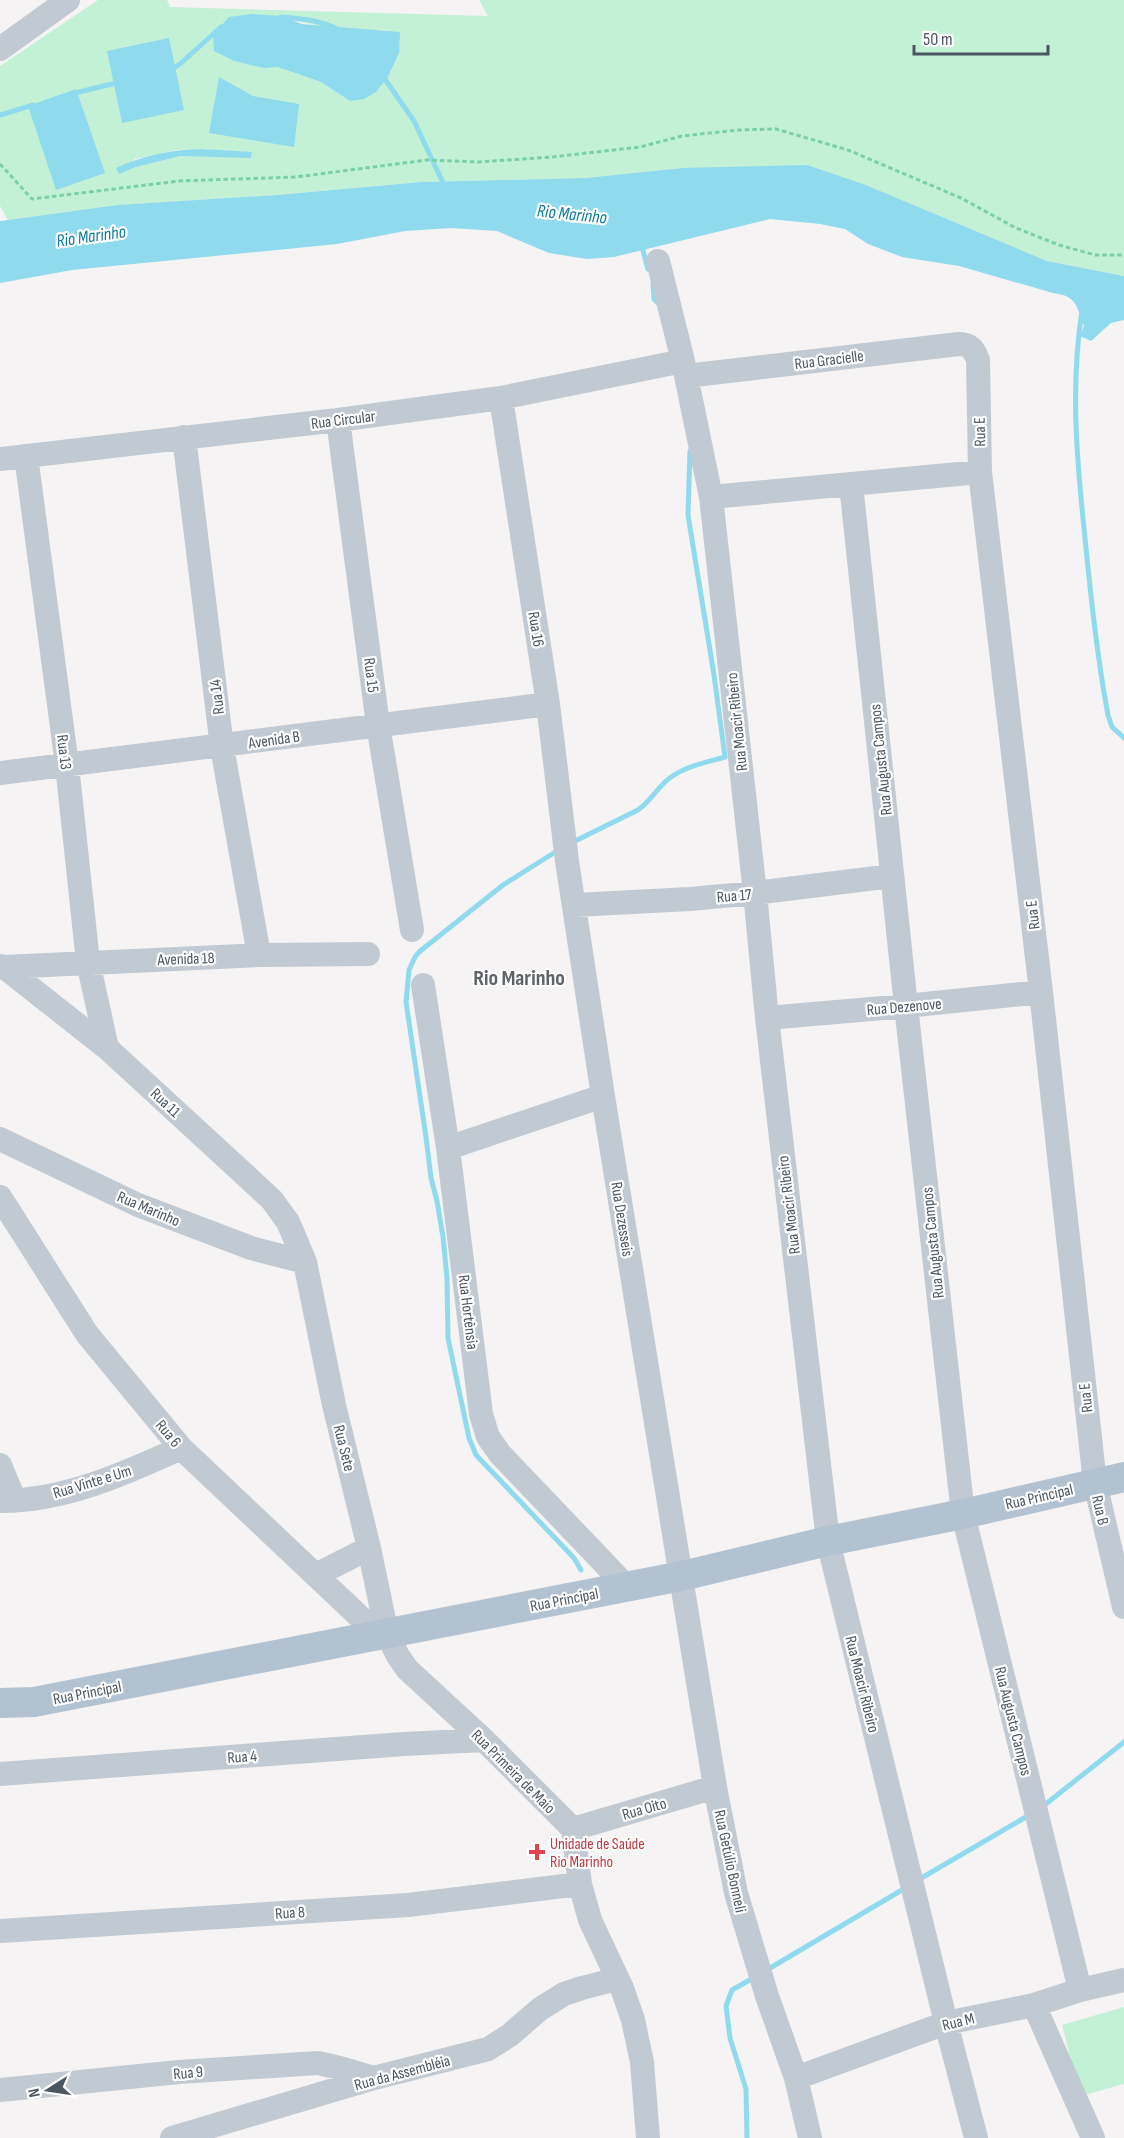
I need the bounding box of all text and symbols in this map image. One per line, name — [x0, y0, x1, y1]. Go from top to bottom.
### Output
scale bar — [914, 18, 1048, 56]
text: 50 m — [923, 29, 953, 50]
water label: Rio Marinho — [536, 200, 609, 229]
water label: Rio Marinho — [55, 221, 128, 252]
street label: Rua Gracielle — [794, 347, 865, 374]
street label: Rua Circular — [310, 407, 377, 434]
street label: Rua E — [971, 417, 990, 447]
street label: Rua 16 — [523, 610, 548, 648]
street label: Rua 15 — [359, 657, 382, 694]
street label: Rua Moacir Ribeiro — [723, 672, 752, 772]
street label: Rua 14 — [206, 678, 229, 715]
street label: Rua Augusta Campos — [866, 703, 897, 816]
street label: Avenida B — [246, 727, 301, 754]
street label: Rua 13 — [52, 734, 75, 771]
street label: Rua 17 — [716, 885, 753, 907]
street label: Rua E — [1022, 899, 1045, 931]
street label: Avenida 18 — [156, 949, 215, 970]
district label: Rio Marinho — [473, 965, 565, 992]
street label: Rua Dezenove — [866, 995, 942, 1020]
street label: Rua 11 — [146, 1085, 184, 1122]
street label: Rua Moacir Ribeiro — [774, 1155, 805, 1255]
street label: Rua Dezesseis — [606, 1180, 637, 1258]
street label: Rua Augusta Campos — [918, 1186, 949, 1299]
street label: Rua Marinho — [114, 1188, 183, 1231]
street label: Rua Hortênsia — [453, 1274, 482, 1351]
street label: Rua E — [1076, 1382, 1097, 1413]
street label: Rua 6 — [151, 1416, 185, 1451]
street label: Rua Sete — [329, 1423, 358, 1474]
street label: Rua Vinte e Um — [51, 1462, 134, 1503]
street label: Rua Principal — [1004, 1480, 1075, 1514]
street label: Rua B — [1087, 1494, 1112, 1527]
street label: Rua Principal — [529, 1585, 600, 1616]
street label: Rua Moacir Ribeiro — [840, 1634, 883, 1735]
street label: Rua Augusta Campos — [990, 1665, 1035, 1778]
street label: Rua Principal — [52, 1678, 123, 1709]
street label: Rua Primeira de Maio — [467, 1726, 559, 1818]
street label: Rua 4 — [227, 1747, 258, 1768]
street label: Rua Oito — [620, 1794, 669, 1825]
street label: Rua Getúlio Bonneli — [709, 1808, 750, 1914]
place label: Unidade de Saúde Rio Marinho — [550, 1835, 645, 1872]
marker: Unidade de Saúde Rio Marinho — [528, 1843, 546, 1861]
street label: Rua 8 — [275, 1903, 306, 1924]
street label: Rua M — [940, 2009, 976, 2036]
street label: Rua da Assembléia — [352, 2052, 452, 2095]
north arrow — [18, 2060, 78, 2120]
street label: Rua 9 — [172, 2063, 204, 2084]
text: N — [25, 2087, 45, 2099]

